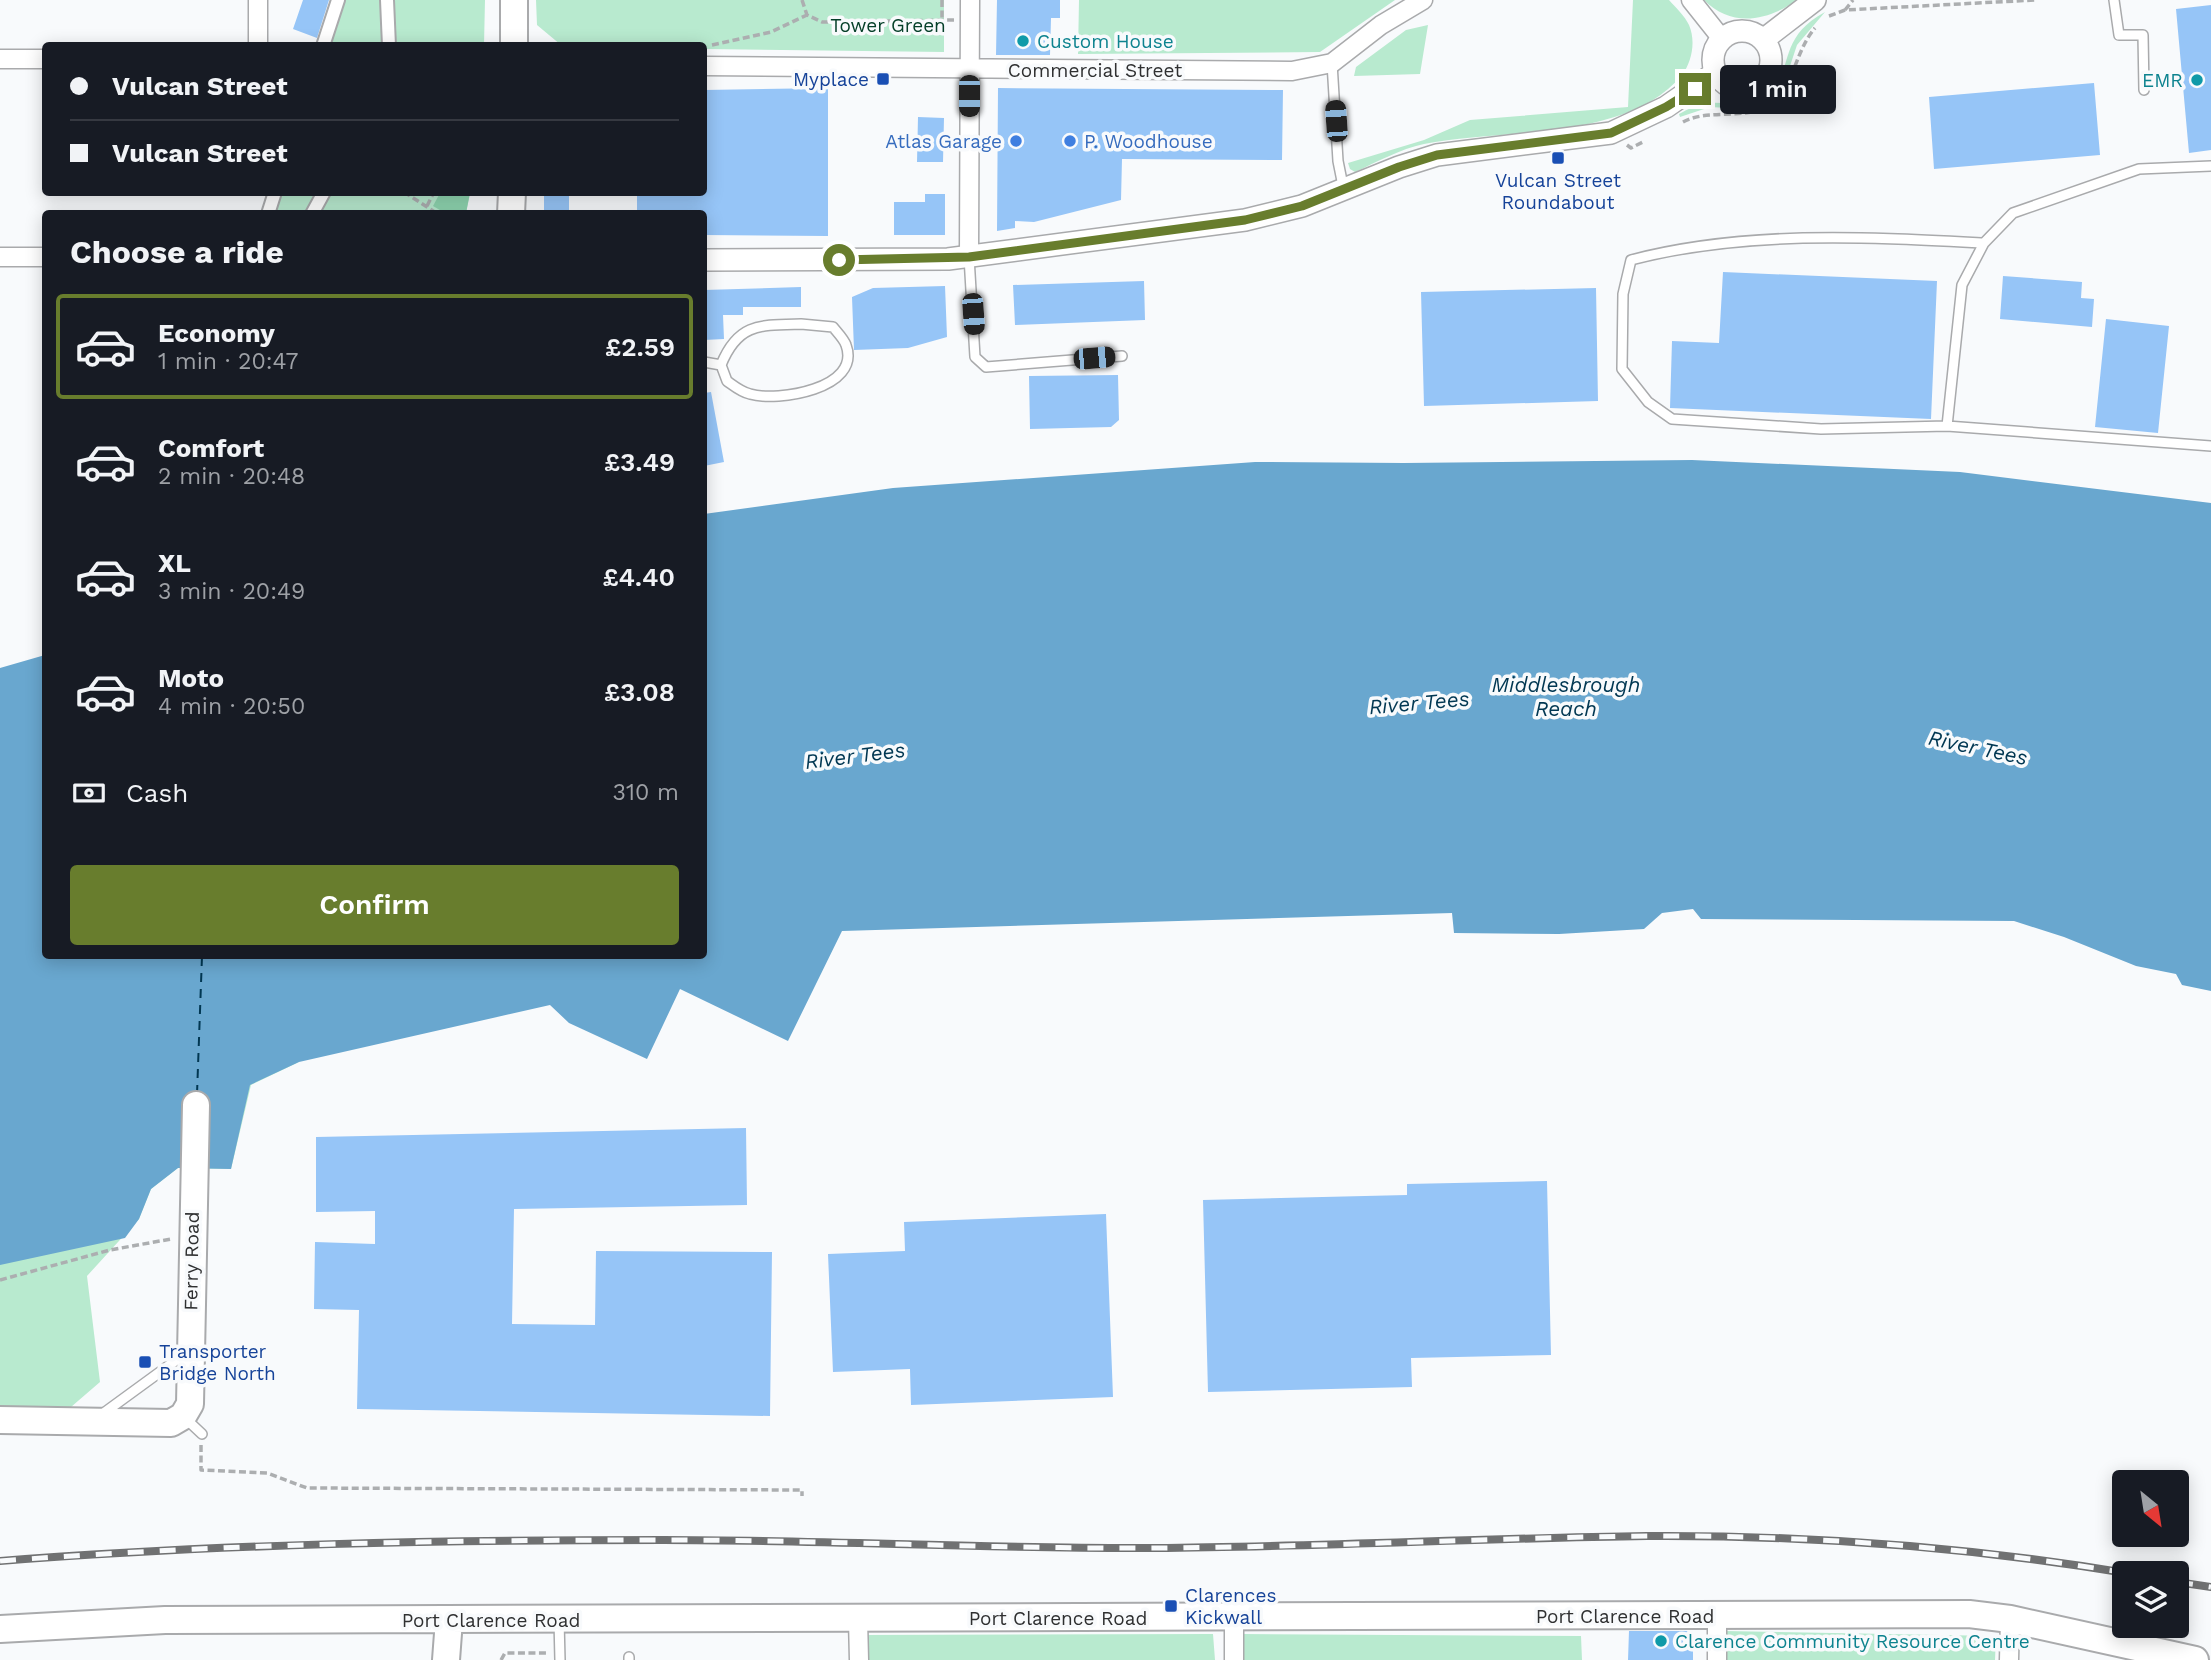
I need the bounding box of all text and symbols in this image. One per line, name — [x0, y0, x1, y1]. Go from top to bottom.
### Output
park label: Tower Green — [830, 14, 946, 37]
place label: Custom House — [1037, 30, 1174, 53]
marker: Custom House — [1015, 33, 1031, 49]
street label: Commercial Street — [1008, 59, 1182, 82]
callout: 1 min — [1720, 64, 1835, 114]
place label: Myplace — [793, 68, 869, 91]
place label: EMR — [2142, 69, 2183, 92]
text: Vulcan Street — [112, 71, 288, 101]
marker: Myplace — [875, 71, 891, 87]
marker: EMR — [2189, 72, 2205, 88]
route end — [1679, 73, 1711, 105]
car — [959, 75, 980, 117]
text: 1 min — [1748, 76, 1808, 103]
car — [1325, 99, 1348, 143]
place label: Atlas Garage — [885, 130, 1002, 153]
place label: P. Woodhouse — [1084, 130, 1213, 153]
marker: Atlas Garage — [1008, 133, 1024, 149]
marker: P. Woodhouse — [1062, 133, 1078, 149]
text: Vulcan Street — [112, 138, 288, 168]
marker: Vulcan Street Roundabout — [1550, 150, 1566, 166]
place label: Vulcan Street Roundabout — [1495, 169, 1621, 214]
text: Choose a ride — [70, 233, 284, 271]
route start — [823, 244, 855, 276]
car — [962, 292, 985, 336]
icon: car — [74, 315, 137, 378]
text: Economy — [158, 318, 275, 348]
text: £2.59 — [605, 332, 675, 362]
car — [1073, 346, 1116, 370]
text: 1 min · 20:47 — [158, 348, 298, 375]
icon: car — [74, 430, 137, 493]
text: Comfort — [158, 433, 264, 463]
text: £3.49 — [604, 447, 675, 477]
text: 2 min · 20:48 — [158, 463, 305, 490]
icon: car — [74, 545, 137, 608]
text: XL — [158, 548, 191, 578]
text: £4.40 — [602, 562, 675, 592]
text: 3 min · 20:49 — [158, 578, 305, 605]
icon: car — [74, 660, 137, 723]
text: Moto — [158, 663, 224, 693]
water label: Middlesbrough Reach — [1492, 672, 1640, 721]
text: £3.08 — [604, 677, 675, 707]
water label: River Tees — [1368, 686, 1471, 719]
text: 4 min · 20:50 — [158, 693, 305, 720]
water label: River Tees — [1926, 725, 2030, 770]
water label: River Tees — [803, 737, 907, 774]
icon: cash — [70, 774, 108, 812]
text: Cash — [126, 778, 188, 808]
text: 310 m — [613, 779, 679, 806]
button: Confirm — [70, 865, 679, 945]
street label: Ferry Road — [179, 1211, 204, 1311]
place label: Transporter Bridge North — [159, 1340, 276, 1385]
marker: Transporter Bridge North — [137, 1354, 153, 1370]
north arrow — [2112, 1470, 2189, 1547]
map controls — [2112, 1470, 2189, 1638]
button: layers — [2112, 1561, 2189, 1638]
place label: Clarences Kickwall — [1185, 1584, 1276, 1629]
marker: Clarences Kickwall — [1163, 1598, 1179, 1614]
street label: Port Clarence Road — [1536, 1605, 1714, 1628]
street label: Port Clarence Road — [969, 1607, 1147, 1630]
street label: Port Clarence Road — [402, 1609, 580, 1632]
place label: Clarence Community Resource Centre — [1675, 1630, 2030, 1653]
marker: Clarence Community Resource Centre — [1653, 1633, 1669, 1649]

